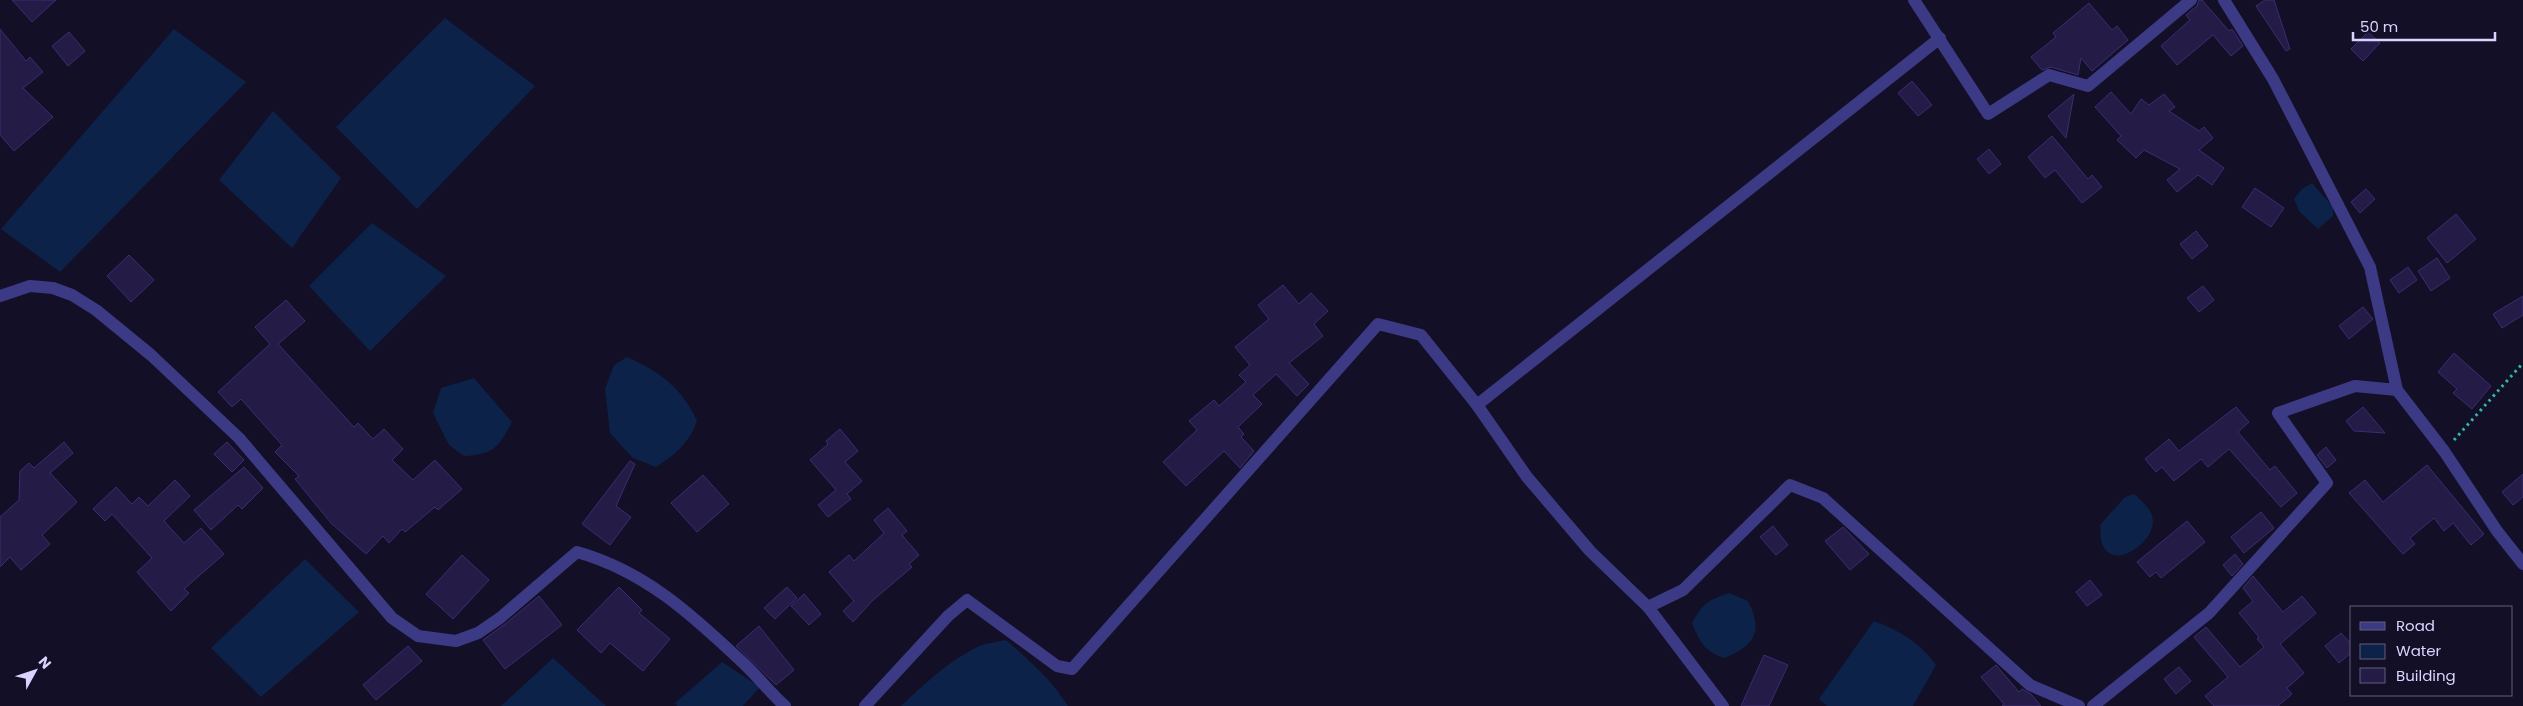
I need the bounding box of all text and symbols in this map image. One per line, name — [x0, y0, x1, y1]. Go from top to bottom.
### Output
scale bar — [2353, 10, 2496, 42]
text: 50 m — [2360, 16, 2398, 37]
legend — [2350, 606, 2513, 696]
text: Road — [2396, 615, 2435, 636]
text: Water — [2396, 640, 2442, 661]
north arrow — [10, 646, 60, 696]
text: N — [34, 652, 56, 673]
text: Building — [2396, 665, 2456, 686]

